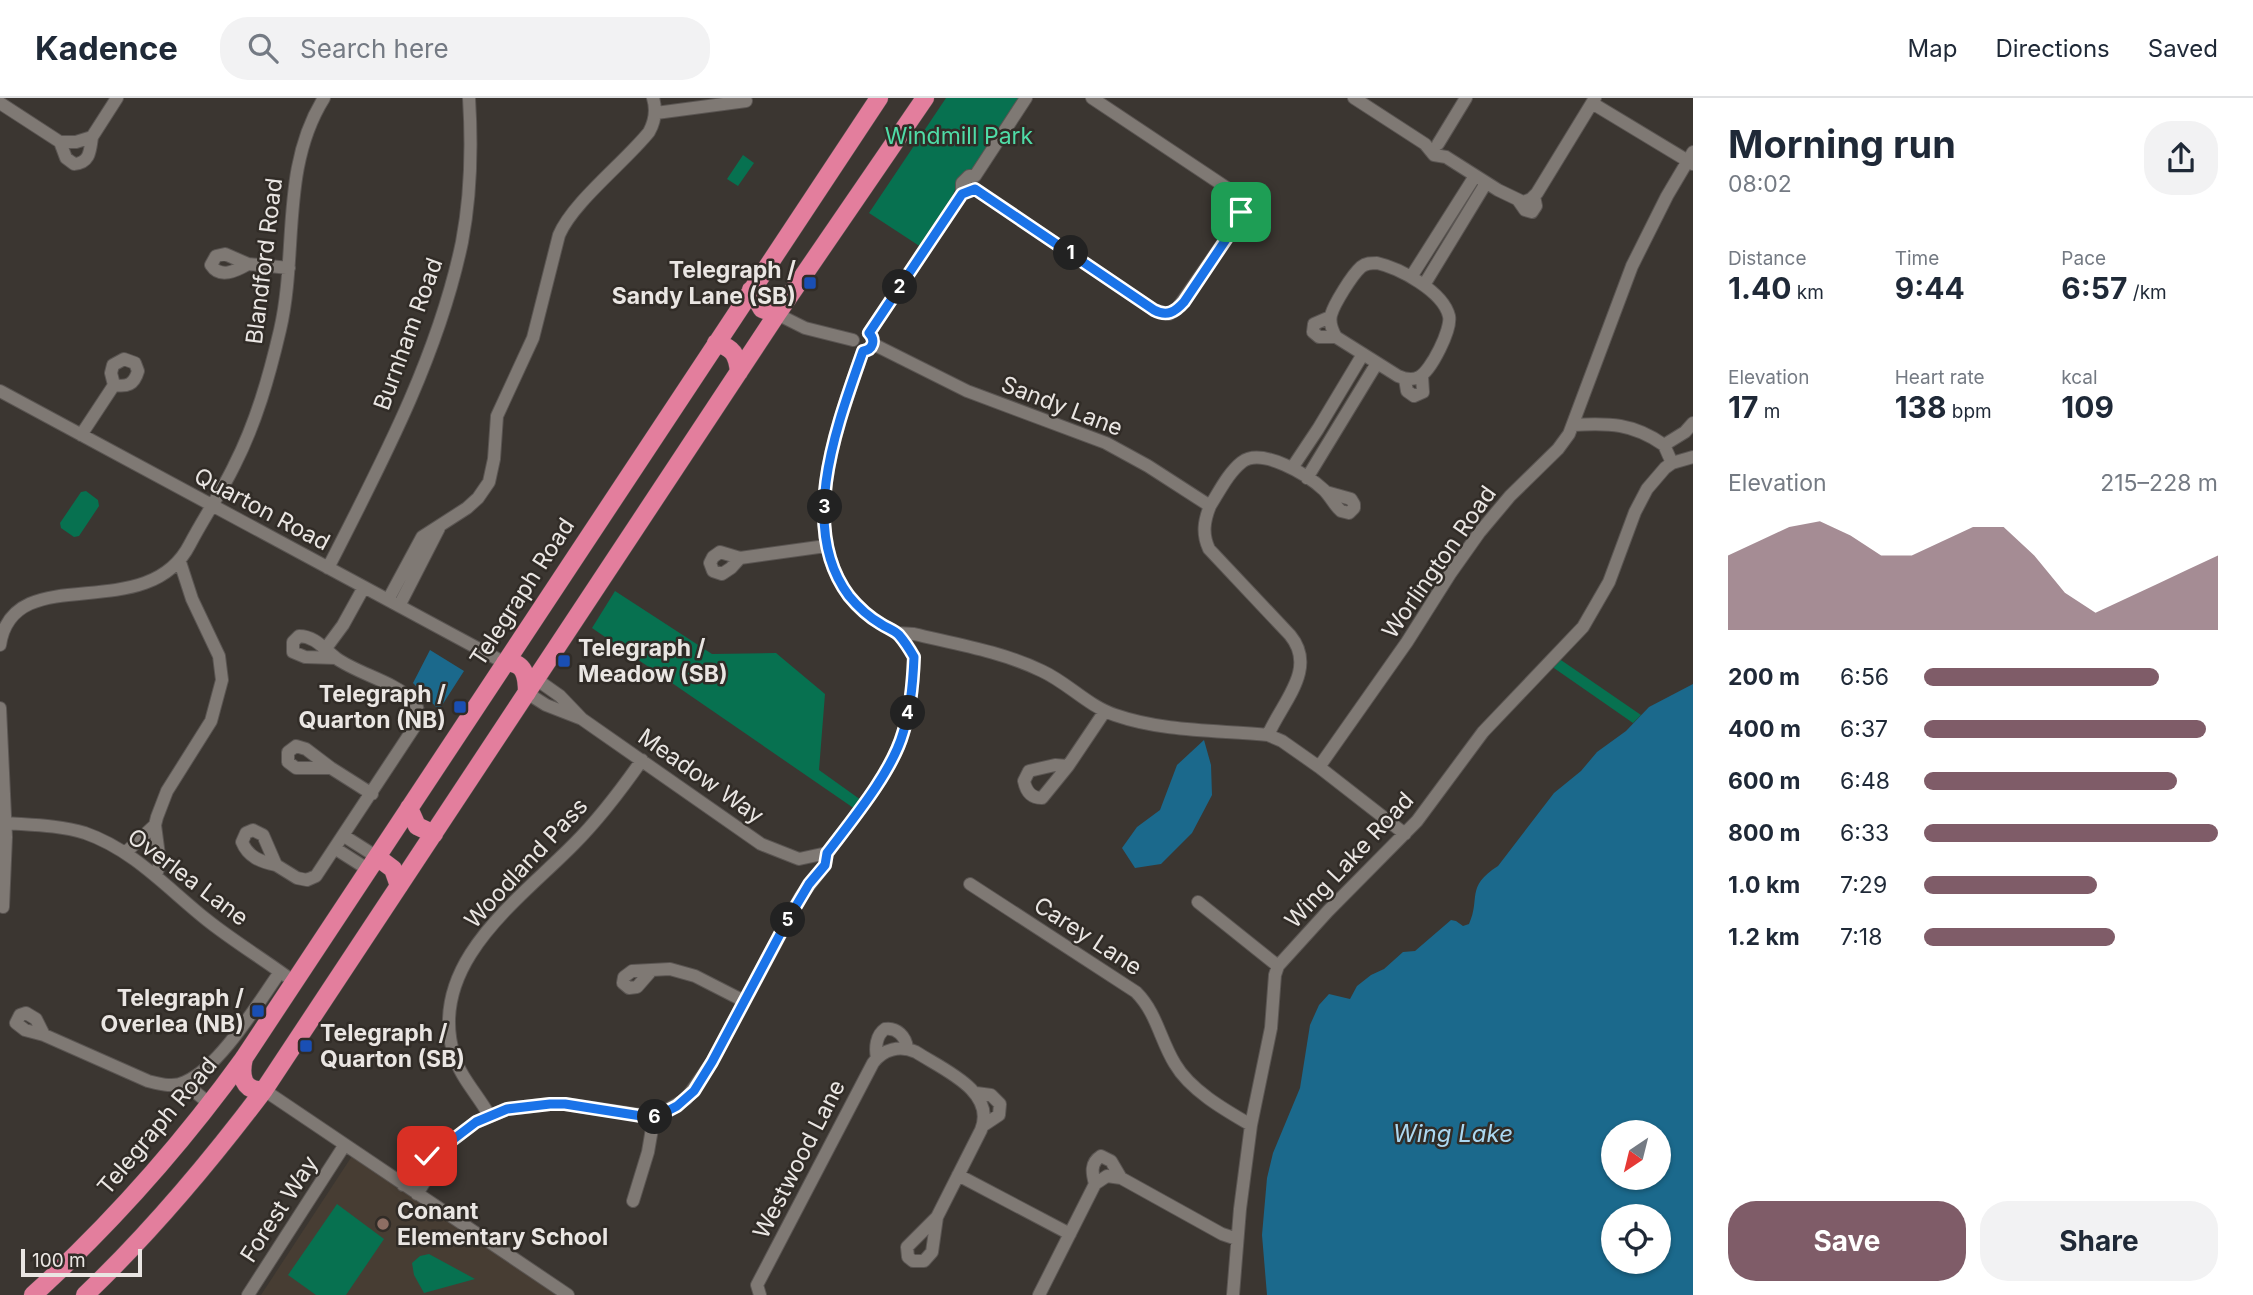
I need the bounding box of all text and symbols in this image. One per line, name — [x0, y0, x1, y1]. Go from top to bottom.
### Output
search box — [220, 17, 710, 80]
text: Kadence — [35, 28, 178, 68]
icon: search — [244, 29, 282, 67]
text: Search here — [300, 33, 449, 64]
text: Map — [1908, 34, 1957, 63]
text: Directions — [1995, 34, 2110, 63]
text: Saved — [2148, 34, 2218, 63]
text: Morning run — [1728, 121, 1956, 167]
button: share — [2144, 121, 2218, 195]
park label: Windmill Park — [885, 122, 1034, 150]
text: 08:02 — [1728, 170, 1792, 198]
street label: Blandford Road — [240, 176, 288, 346]
pin — [1211, 182, 1271, 242]
icon: arrive — [1222, 193, 1260, 231]
pin: 1 — [1054, 236, 1088, 270]
text: 1 — [1066, 241, 1075, 264]
text: Distance — [1728, 247, 1806, 270]
text: Time — [1895, 247, 1939, 270]
text: Pace — [2061, 247, 2106, 270]
street label: Burnham Road — [368, 254, 448, 414]
place label: Telegraph / Sandy Lane (SB) — [612, 256, 796, 310]
pin: 2 — [883, 270, 918, 304]
text: 1.40 — [1728, 270, 1791, 306]
text: 9:44 — [1895, 270, 1965, 306]
text: 6:57 — [2061, 270, 2127, 306]
marker: Telegraph / Sandy Lane (SB) — [802, 275, 818, 291]
text: 2 — [894, 275, 905, 298]
text: km — [1791, 281, 1824, 304]
text: /km — [2127, 281, 2167, 304]
text: Elevation — [1728, 366, 1809, 389]
text: Heart rate — [1895, 366, 1985, 389]
text: kcal — [2061, 366, 2098, 389]
street label: Sandy Lane — [997, 370, 1127, 442]
text: 17 — [1728, 389, 1758, 425]
text: 138 — [1895, 389, 1946, 425]
text: 109 — [2061, 389, 2114, 425]
text: m — [1758, 400, 1780, 423]
text: bpm — [1946, 400, 1992, 423]
street label: Quarton Road — [189, 461, 335, 557]
text: Elevation — [1728, 469, 1827, 497]
text: 215–228 m — [2100, 469, 2218, 497]
street label: Worlington Road — [1376, 480, 1502, 644]
pin: 3 — [808, 490, 842, 524]
text: 3 — [818, 495, 831, 518]
street label: Telegraph Road — [464, 513, 580, 671]
place label: Telegraph / Meadow (SB) — [578, 634, 728, 688]
marker: Telegraph / Meadow (SB) — [556, 653, 572, 669]
text: 200 m — [1728, 663, 1800, 691]
text: 6:56 — [1840, 663, 1889, 691]
place label: Telegraph / Quarton (NB) — [298, 680, 446, 734]
pin: 4 — [890, 696, 926, 730]
marker: Telegraph / Quarton (NB) — [452, 699, 468, 715]
text: 4 — [901, 701, 914, 724]
text: 400 m — [1728, 715, 1801, 743]
text: 6:37 — [1840, 715, 1888, 743]
street label: Meadow Way — [633, 722, 769, 830]
text: 600 m — [1728, 767, 1800, 795]
text: 6:48 — [1840, 767, 1890, 795]
street label: Wing Lake Road — [1279, 786, 1419, 934]
street label: Woodland Pass — [459, 792, 593, 934]
text: 800 m — [1728, 819, 1800, 847]
text: 6:33 — [1840, 819, 1889, 847]
street label: Overlea Lane — [122, 822, 254, 932]
text: 1.0 km — [1728, 871, 1800, 899]
text: 7:29 — [1840, 871, 1887, 899]
street label: Carey Lane — [1029, 891, 1147, 981]
pin: 5 — [770, 902, 806, 938]
text: 5 — [781, 908, 794, 931]
text: 1.2 km — [1728, 923, 1800, 951]
text: 7:18 — [1840, 923, 1882, 951]
place label: Telegraph / Overlea (NB) — [100, 984, 244, 1038]
marker: Telegraph / Overlea (NB) — [250, 1003, 266, 1019]
place label: Telegraph / Quarton (SB) — [320, 1019, 465, 1073]
marker: Telegraph / Quarton (SB) — [298, 1038, 314, 1054]
street label: Telegraph Road — [91, 1052, 223, 1200]
street label: Westwood Lane — [747, 1075, 851, 1243]
pin: 6 — [638, 1100, 672, 1134]
text: 6 — [648, 1105, 661, 1128]
water label: Wing Lake — [1393, 1119, 1513, 1148]
north arrow — [1601, 1120, 1671, 1190]
map controls — [1601, 1120, 1671, 1274]
pin — [397, 1126, 457, 1186]
icon: check — [408, 1137, 446, 1175]
street label: Forest Way — [234, 1150, 324, 1267]
place label: Conant Elementary School — [397, 1197, 608, 1251]
button: Save — [1728, 1201, 1966, 1281]
button: Share — [1980, 1201, 2218, 1281]
button: locate — [1601, 1204, 1671, 1274]
marker: Conant Elementary School — [375, 1216, 391, 1232]
scale bar — [21, 1246, 142, 1278]
text: 100 m — [32, 1249, 86, 1272]

